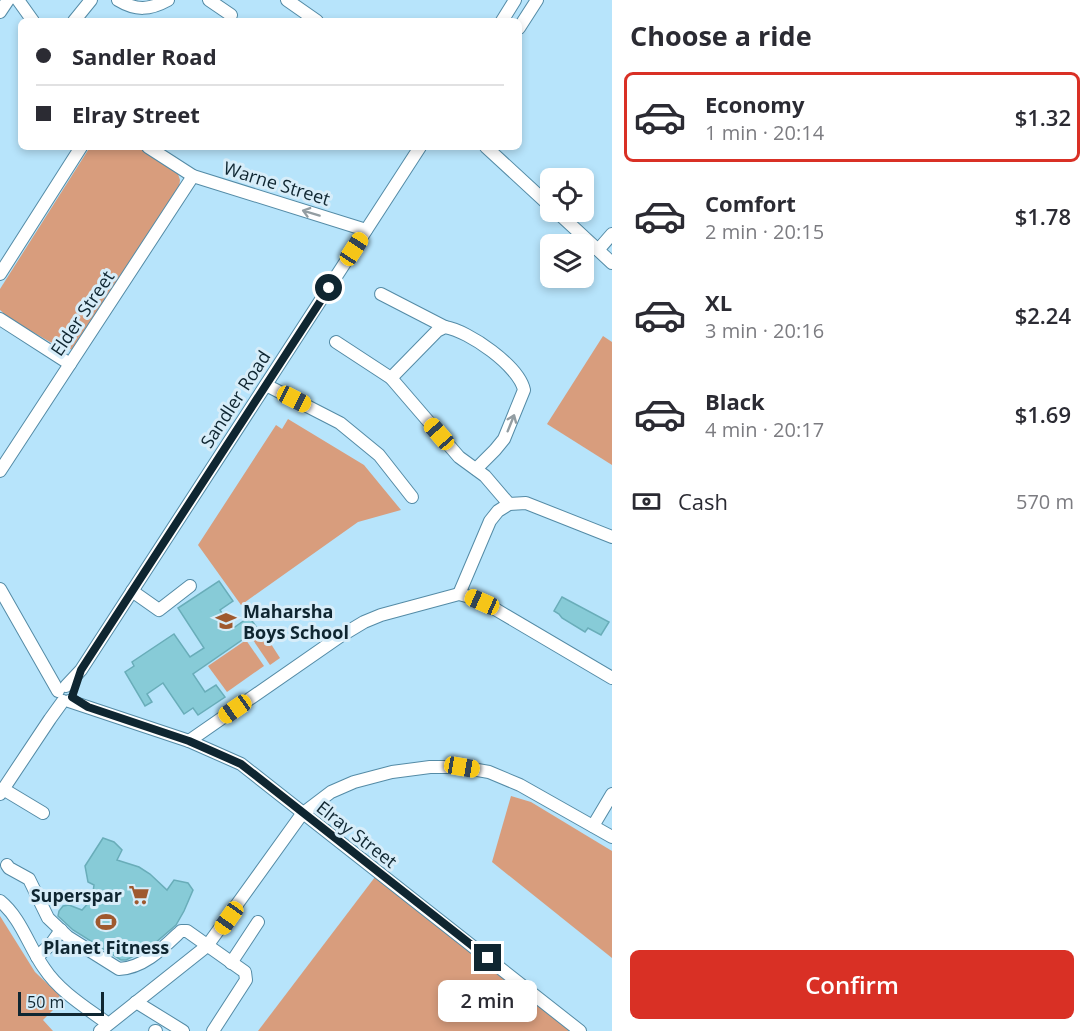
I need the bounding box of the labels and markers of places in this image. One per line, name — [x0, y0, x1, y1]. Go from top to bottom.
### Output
place label: Maharsha Boys School — [243, 599, 349, 644]
school or university icon: Maharsha Boys School — [214, 609, 238, 633]
place label: Superspar — [31, 883, 122, 907]
supermarket icon: Superspar — [127, 883, 151, 907]
sports icon: Planet Fitness — [94, 910, 118, 934]
place label: Planet Fitness — [43, 935, 169, 959]

